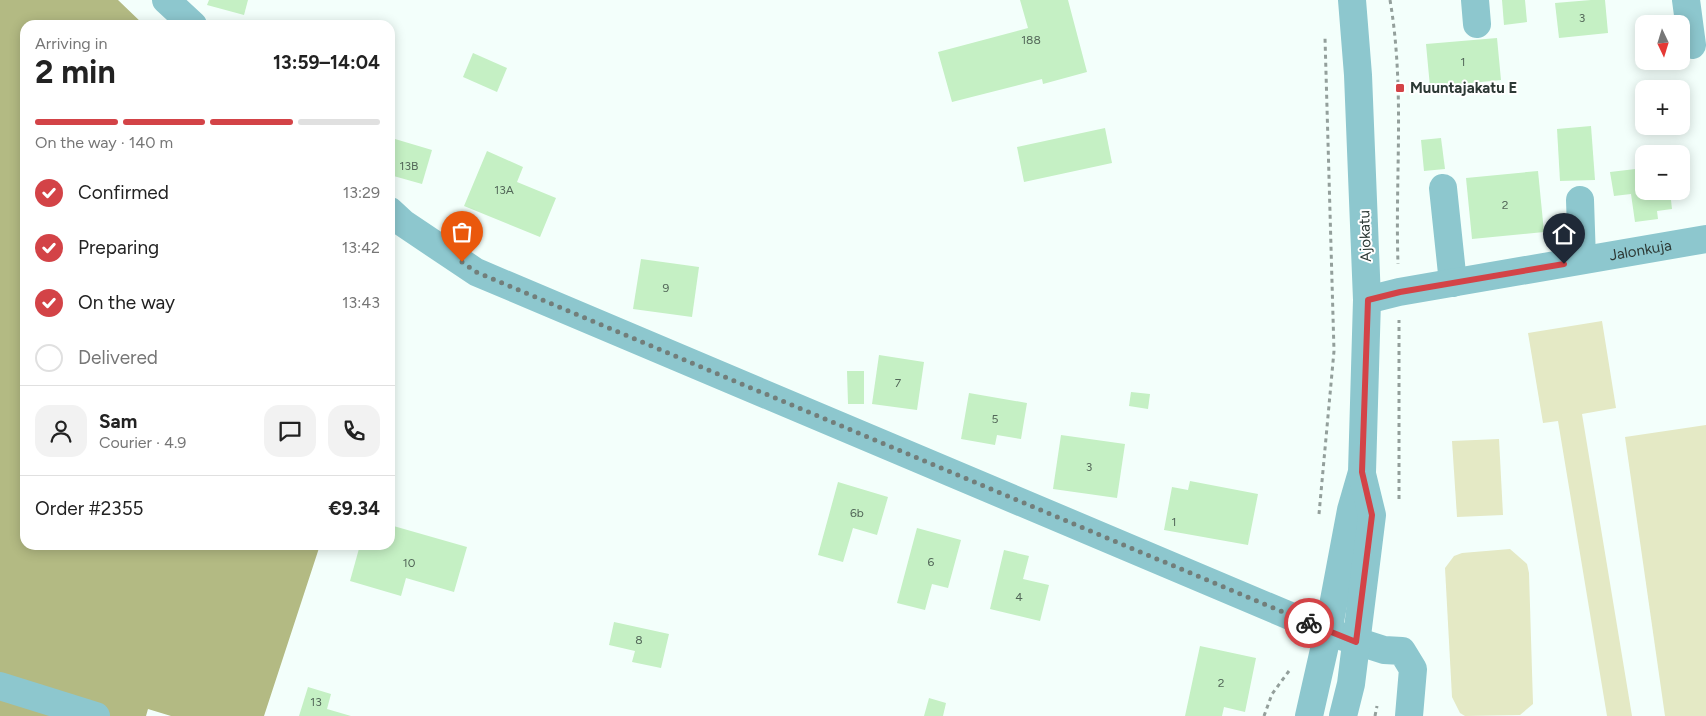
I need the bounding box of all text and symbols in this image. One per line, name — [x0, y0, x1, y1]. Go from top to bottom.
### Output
house number: 3 — [1579, 11, 1585, 25]
north arrow — [1635, 15, 1690, 70]
map controls — [1635, 15, 1690, 200]
house number: 188 — [1021, 33, 1041, 47]
text: Arriving in — [35, 34, 107, 53]
text: 13:59–14:04 — [273, 51, 380, 74]
text: 2 min — [35, 53, 116, 91]
house number: 1 — [1461, 55, 1465, 69]
place label: Muuntajakatu E — [1410, 79, 1517, 97]
button: + — [1635, 80, 1690, 135]
marker: Muuntajakatu E — [1394, 82, 1406, 94]
text: On the way · 140 m — [35, 133, 173, 152]
button: − — [1635, 145, 1690, 200]
house number: 13B — [400, 159, 418, 173]
icon: check — [35, 179, 63, 207]
text: Confirmed — [78, 181, 169, 204]
text: 13:29 — [343, 183, 380, 202]
house number: 13A — [494, 183, 514, 197]
house number: 2 — [1502, 198, 1508, 212]
street label: Ajokatu — [1355, 210, 1375, 262]
pin — [441, 211, 483, 262]
pin — [1543, 213, 1585, 264]
icon: bag — [448, 218, 476, 246]
icon: home — [1550, 220, 1578, 248]
icon: check — [35, 234, 63, 262]
text: Preparing — [78, 236, 159, 259]
street label: Jalonkuja — [1608, 236, 1673, 265]
text: 13:42 — [342, 238, 380, 257]
house number: 9 — [663, 281, 670, 295]
icon: check — [35, 289, 63, 317]
text: On the way — [78, 291, 175, 314]
text: 13:43 — [342, 293, 380, 312]
text: Delivered — [78, 346, 158, 369]
house number: 7 — [895, 376, 902, 390]
button: person — [35, 405, 87, 457]
button: chat — [264, 405, 316, 457]
button: phone — [328, 405, 380, 457]
text: Sam — [99, 410, 137, 433]
house number: 5 — [992, 412, 999, 426]
text: Courier · 4.9 — [99, 433, 186, 452]
house number: 3 — [1086, 460, 1092, 474]
text: Order #2355 — [35, 497, 144, 520]
text: €9.34 — [328, 497, 380, 520]
house number: 6b — [850, 506, 864, 520]
house number: 1 — [1172, 515, 1176, 529]
house number: 6 — [928, 555, 935, 569]
house number: 10 — [403, 556, 416, 570]
house number: 4 — [1015, 590, 1023, 604]
courier — [1284, 598, 1334, 648]
icon: bike — [1295, 609, 1323, 637]
house number: 8 — [635, 633, 643, 647]
house number: 2 — [1218, 676, 1224, 690]
house number: 13 — [310, 695, 322, 709]

